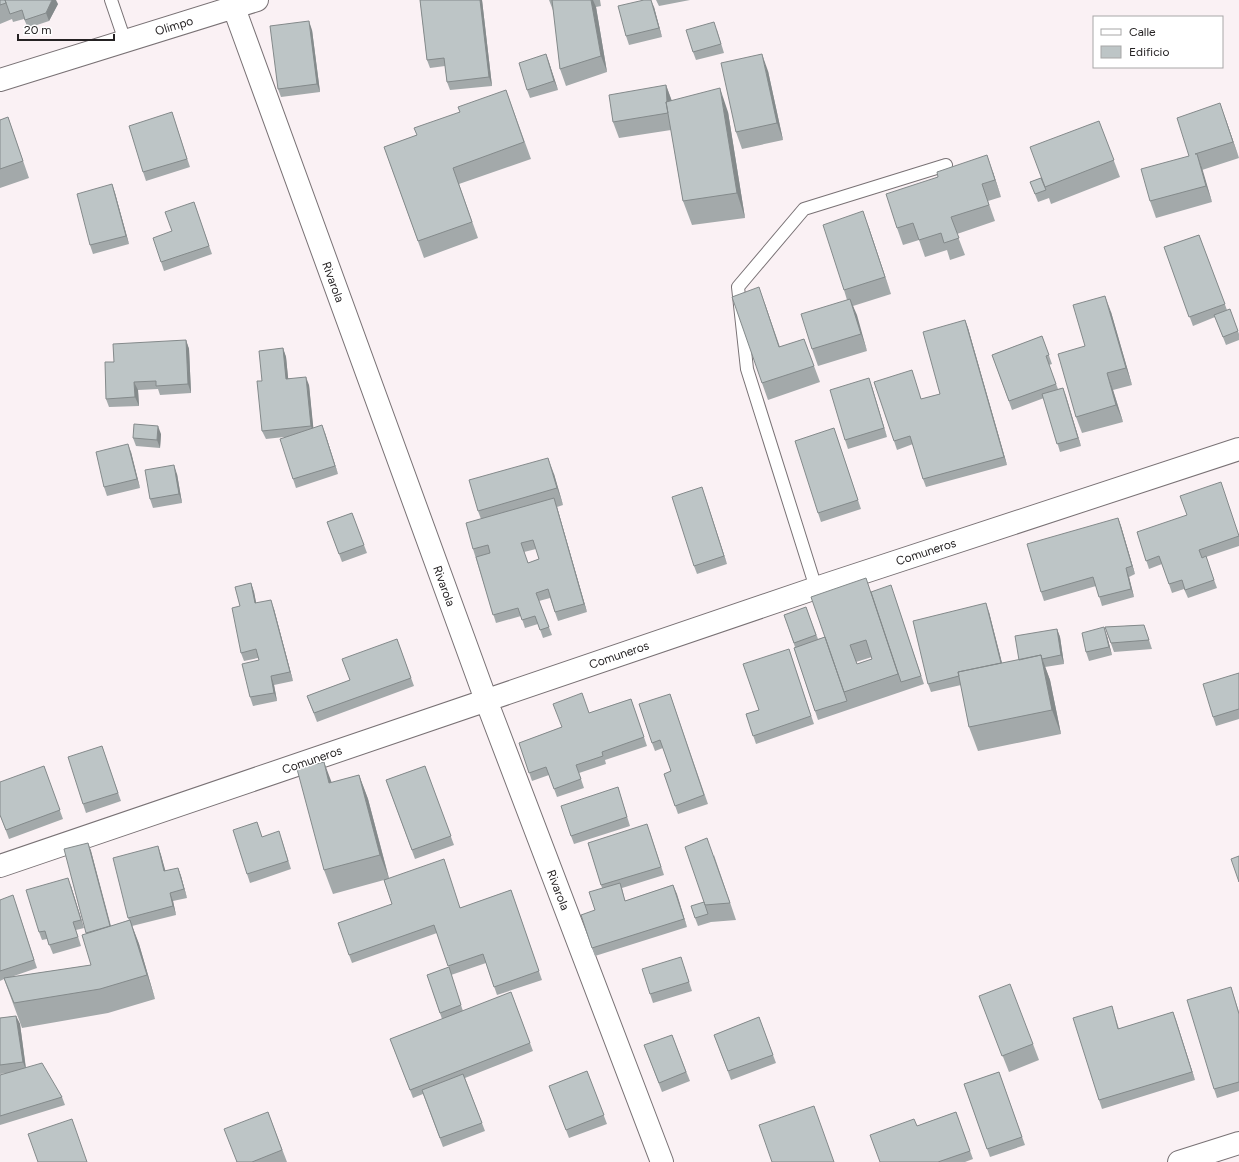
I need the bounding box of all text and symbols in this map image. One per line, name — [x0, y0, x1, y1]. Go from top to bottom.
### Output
street label: Olimpo — [153, 14, 195, 38]
scale bar — [18, 16, 114, 42]
legend — [1093, 16, 1223, 68]
text: 20 m — [24, 23, 52, 37]
text: Calle — [1129, 25, 1156, 39]
text: Edificio — [1129, 45, 1169, 59]
street label: Rivarola — [319, 260, 347, 304]
street label: Comuneros — [894, 536, 958, 568]
street label: Rivarola — [430, 564, 458, 608]
street label: Comuneros — [587, 638, 651, 672]
street label: Comuneros — [280, 743, 344, 777]
street label: Rivarola — [544, 868, 572, 912]

